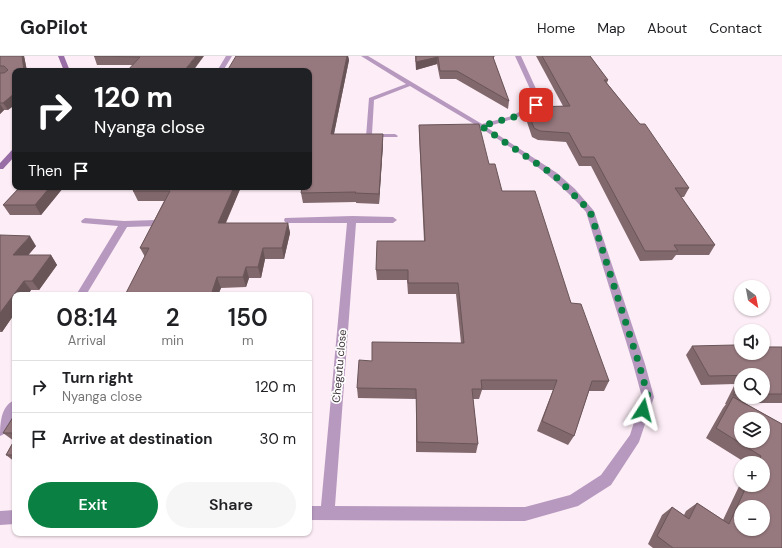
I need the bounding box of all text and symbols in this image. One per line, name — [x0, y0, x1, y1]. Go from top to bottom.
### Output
text: GoPilot — [20, 15, 88, 40]
text: Home — [537, 19, 575, 37]
text: Map — [597, 19, 625, 37]
text: About — [647, 19, 687, 37]
text: Contact — [709, 19, 762, 37]
text: 120 m — [94, 79, 173, 116]
icon: right — [28, 84, 80, 136]
pin — [519, 88, 553, 122]
icon: arrive — [525, 94, 547, 116]
text: Nyanga close — [94, 115, 205, 139]
icon: arrive — [70, 160, 92, 182]
text: Then — [28, 161, 62, 181]
north arrow — [734, 280, 770, 316]
map controls — [734, 280, 770, 536]
text: 08:14 — [56, 302, 117, 333]
text: 2 — [166, 302, 180, 333]
text: 150 — [228, 302, 268, 333]
button: sound — [734, 324, 770, 360]
street label: Chegutu close — [329, 329, 349, 403]
text: Arrival — [68, 332, 106, 349]
text: min — [162, 332, 184, 349]
text: m — [242, 332, 254, 349]
text: Turn right — [62, 368, 133, 388]
button: search — [734, 368, 770, 404]
icon: right — [28, 376, 50, 398]
text: 120 m — [255, 377, 296, 397]
text: Nyanga close — [62, 388, 142, 405]
position arrow — [622, 389, 664, 431]
button: layers — [734, 412, 770, 448]
icon: arrive — [28, 428, 50, 450]
text: Arrive at destination — [62, 429, 213, 449]
text: 30 m — [260, 429, 296, 449]
button: + — [734, 456, 770, 492]
button: Exit — [28, 482, 158, 528]
button: Share — [166, 482, 296, 528]
button: − — [734, 500, 770, 536]

